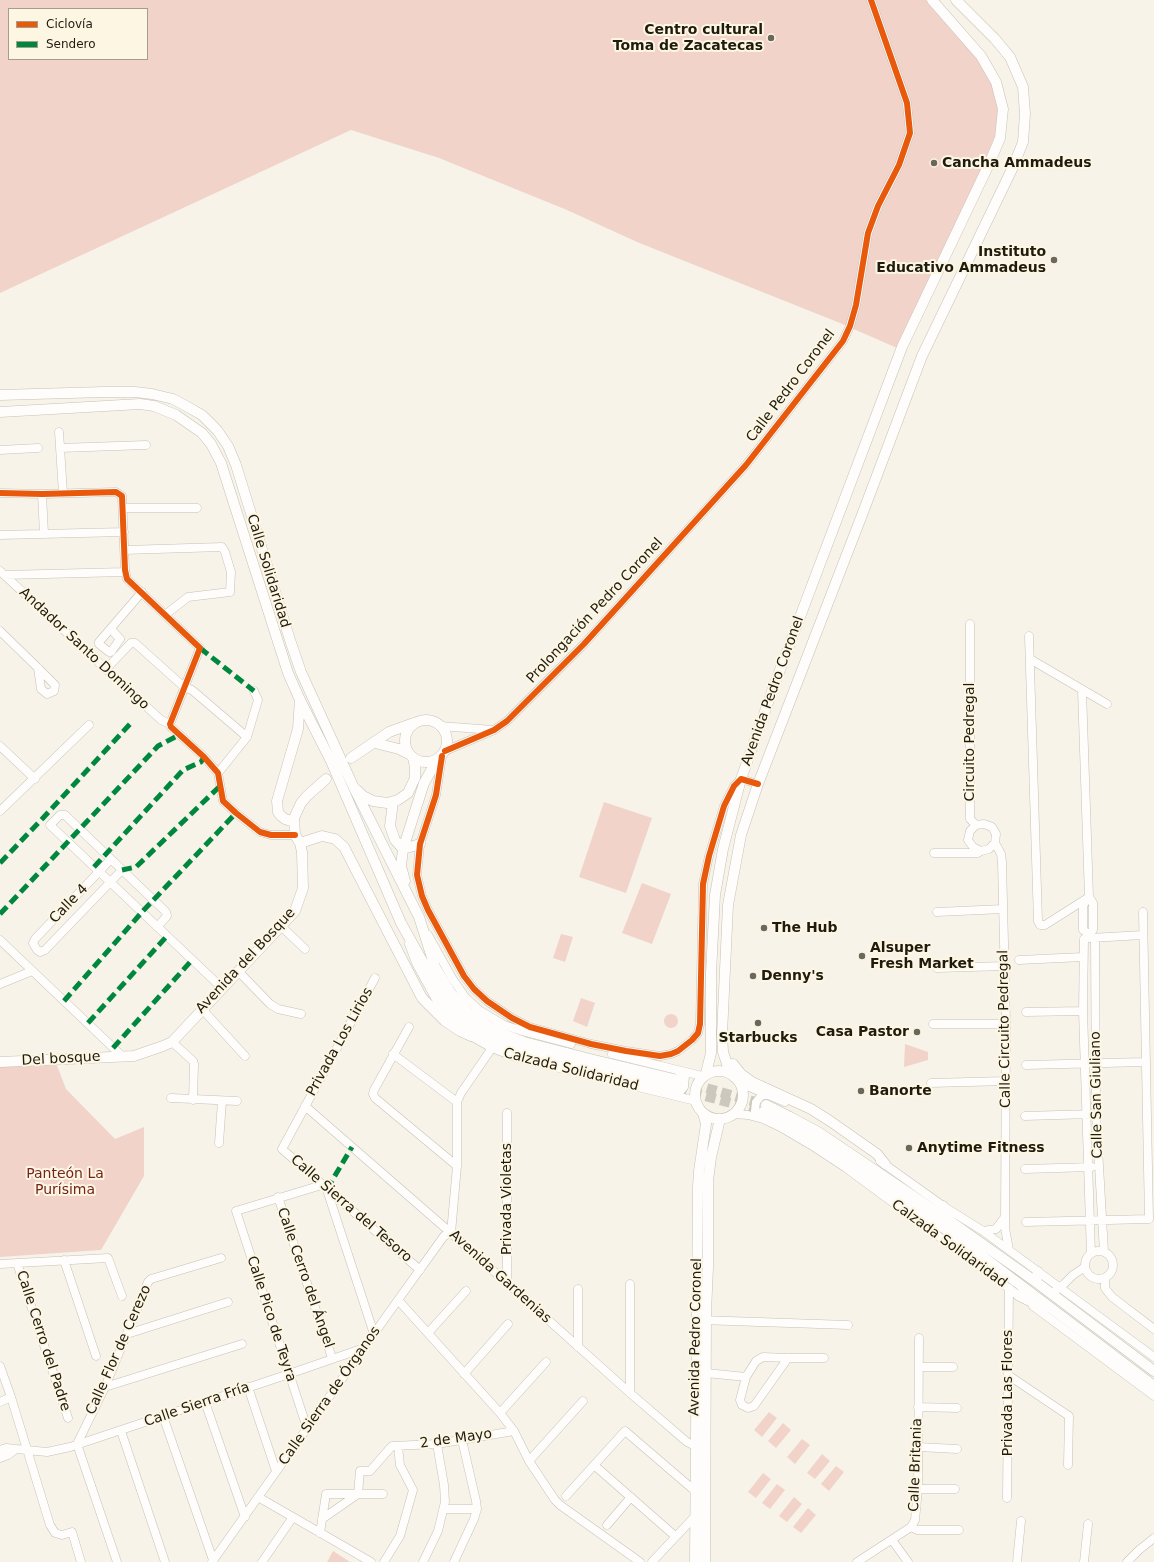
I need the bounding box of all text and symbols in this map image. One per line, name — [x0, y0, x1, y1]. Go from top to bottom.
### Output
legend — [8, 8, 148, 60]
text: Ciclovía — [46, 17, 93, 31]
place label: Centro cultural Toma de Zacatecas — [613, 22, 763, 54]
marker: Centro cultural Toma de Zacatecas — [766, 33, 776, 43]
text: Sendero — [46, 37, 96, 51]
place label: Cancha Ammadeus — [942, 155, 1092, 171]
marker: Cancha Ammadeus — [929, 158, 939, 168]
place label: Instituto Educativo Ammadeus — [876, 244, 1046, 276]
marker: Instituto Educativo Ammadeus — [1049, 255, 1059, 265]
street label: Calle Pedro Coronel — [743, 326, 839, 446]
street label: Calle Solidaridad — [243, 512, 293, 630]
street label: Prolongación Pedro Coronel — [523, 535, 667, 687]
street label: Andador Santo Domingo — [16, 584, 152, 714]
street label: Avenida Pedro Coronel — [738, 614, 808, 768]
street label: Circuito Pedregal — [962, 683, 978, 801]
street label: Calle 4 — [46, 881, 92, 927]
street label: Avenida del Bosque — [193, 905, 299, 1017]
place label: The Hub — [772, 920, 838, 936]
marker: The Hub — [759, 923, 769, 933]
place label: Alsuper Fresh Market — [870, 940, 974, 972]
street label: Calle Circuito Pedregal — [995, 950, 1015, 1108]
marker: Alsuper Fresh Market — [857, 951, 867, 961]
place label: Denny's — [761, 968, 824, 984]
marker: Denny's — [748, 971, 758, 981]
street label: Privada Los Lirios — [303, 985, 377, 1099]
marker: Starbucks — [753, 1018, 763, 1028]
place label: Casa Pastor — [816, 1024, 909, 1040]
marker: Casa Pastor — [912, 1027, 922, 1037]
place label: Starbucks — [718, 1030, 798, 1046]
street label: Calle San Giuliano — [1087, 1031, 1107, 1159]
street label: Calzada Solidaridad — [502, 1045, 640, 1095]
street label: Del bosque — [21, 1049, 101, 1069]
place label: Banorte — [869, 1083, 932, 1099]
marker: Banorte — [856, 1086, 866, 1096]
place label: Anytime Fitness — [917, 1140, 1045, 1156]
street label: Privada Violetas — [499, 1143, 515, 1255]
marker: Anytime Fitness — [904, 1143, 914, 1153]
street label: Calle Sierra del Tesoro — [287, 1152, 415, 1266]
park label: Panteón La Purísima — [26, 1166, 104, 1198]
street label: Calzada Solidaridad — [888, 1196, 1010, 1292]
street label: Calle Cerro del Ángel — [273, 1206, 337, 1350]
street label: Avenida Gardenias — [446, 1227, 554, 1327]
street label: Calle Pico de Teyra — [243, 1254, 299, 1384]
street label: Avenida Pedro Coronel — [686, 1258, 706, 1416]
street label: Calle Cerro del Padre — [12, 1269, 74, 1413]
street label: Calle Flor de Cerezo — [83, 1283, 155, 1417]
street label: Calle Sierra de Órganos — [276, 1323, 384, 1469]
street label: Privada Las Flores — [1000, 1330, 1016, 1456]
street label: Calle Sierra Fría — [142, 1379, 252, 1431]
street label: Calle Britania — [906, 1418, 926, 1512]
street label: 2 de Mayo — [419, 1426, 493, 1452]

